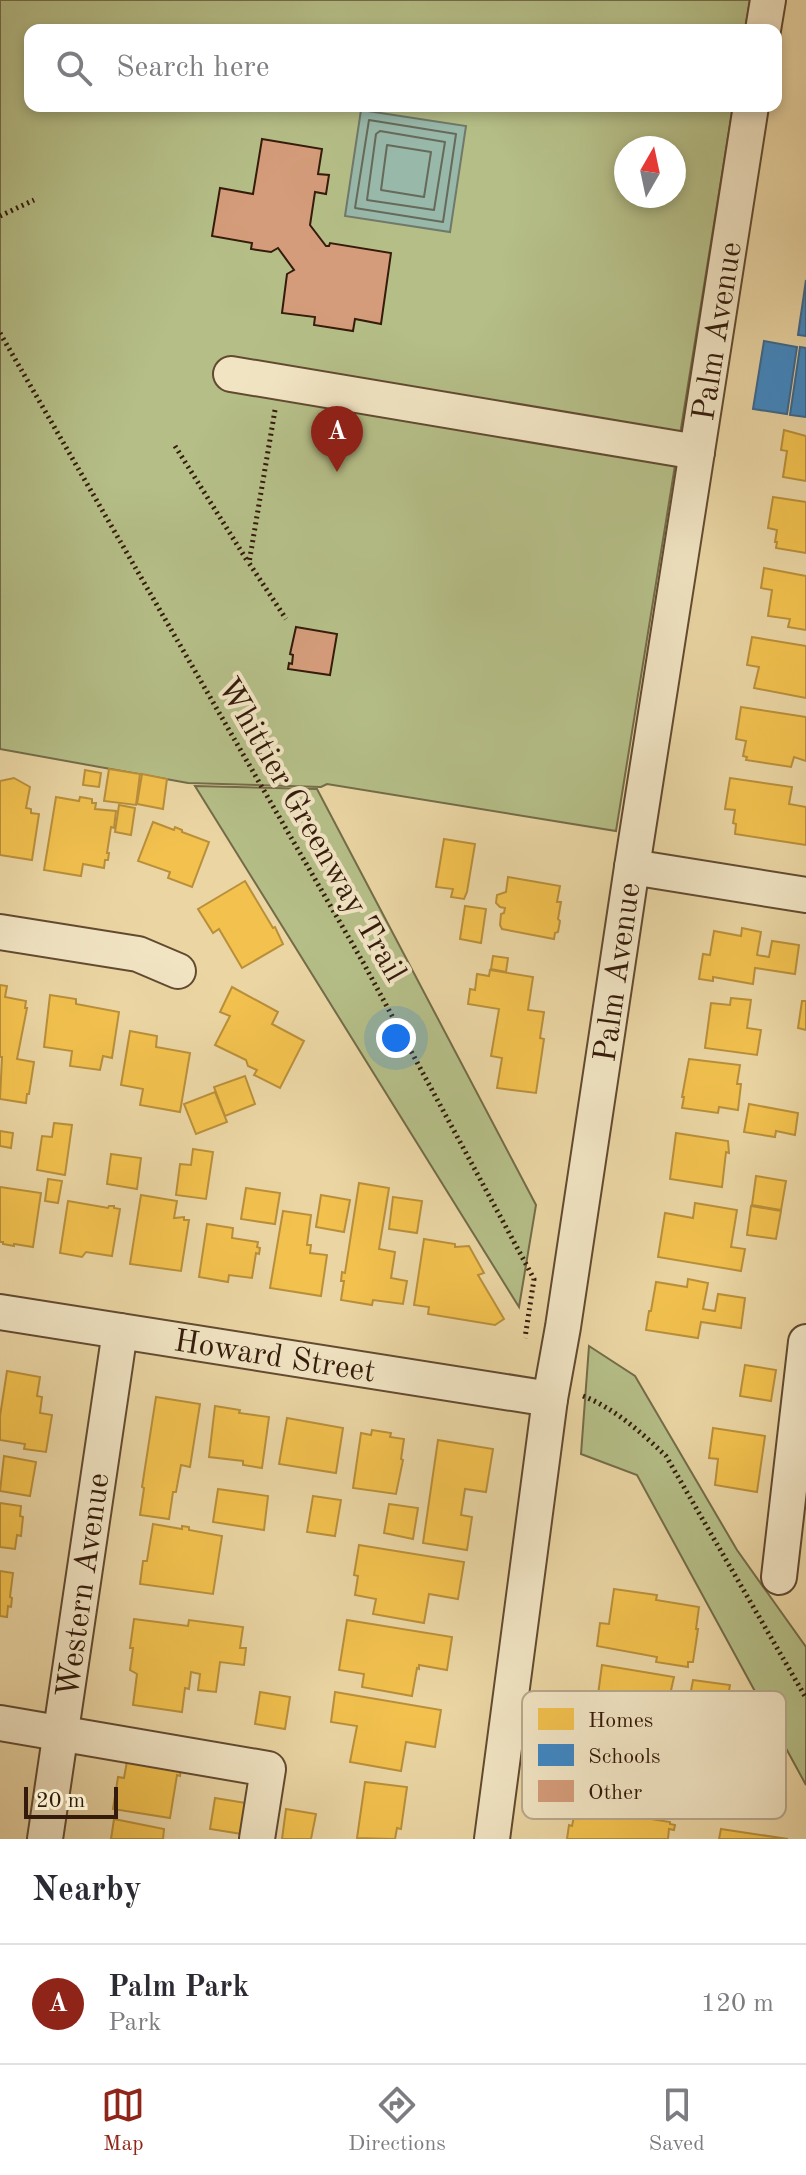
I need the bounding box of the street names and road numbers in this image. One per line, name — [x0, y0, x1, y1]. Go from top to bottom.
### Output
street label: Palm Avenue — [689, 240, 749, 423]
street label: Whittier Greenway Trail — [210, 673, 411, 988]
street label: Palm Avenue — [591, 881, 647, 1064]
street label: Howard Street — [171, 1326, 378, 1390]
street label: Western Avenue — [53, 1471, 117, 1700]

